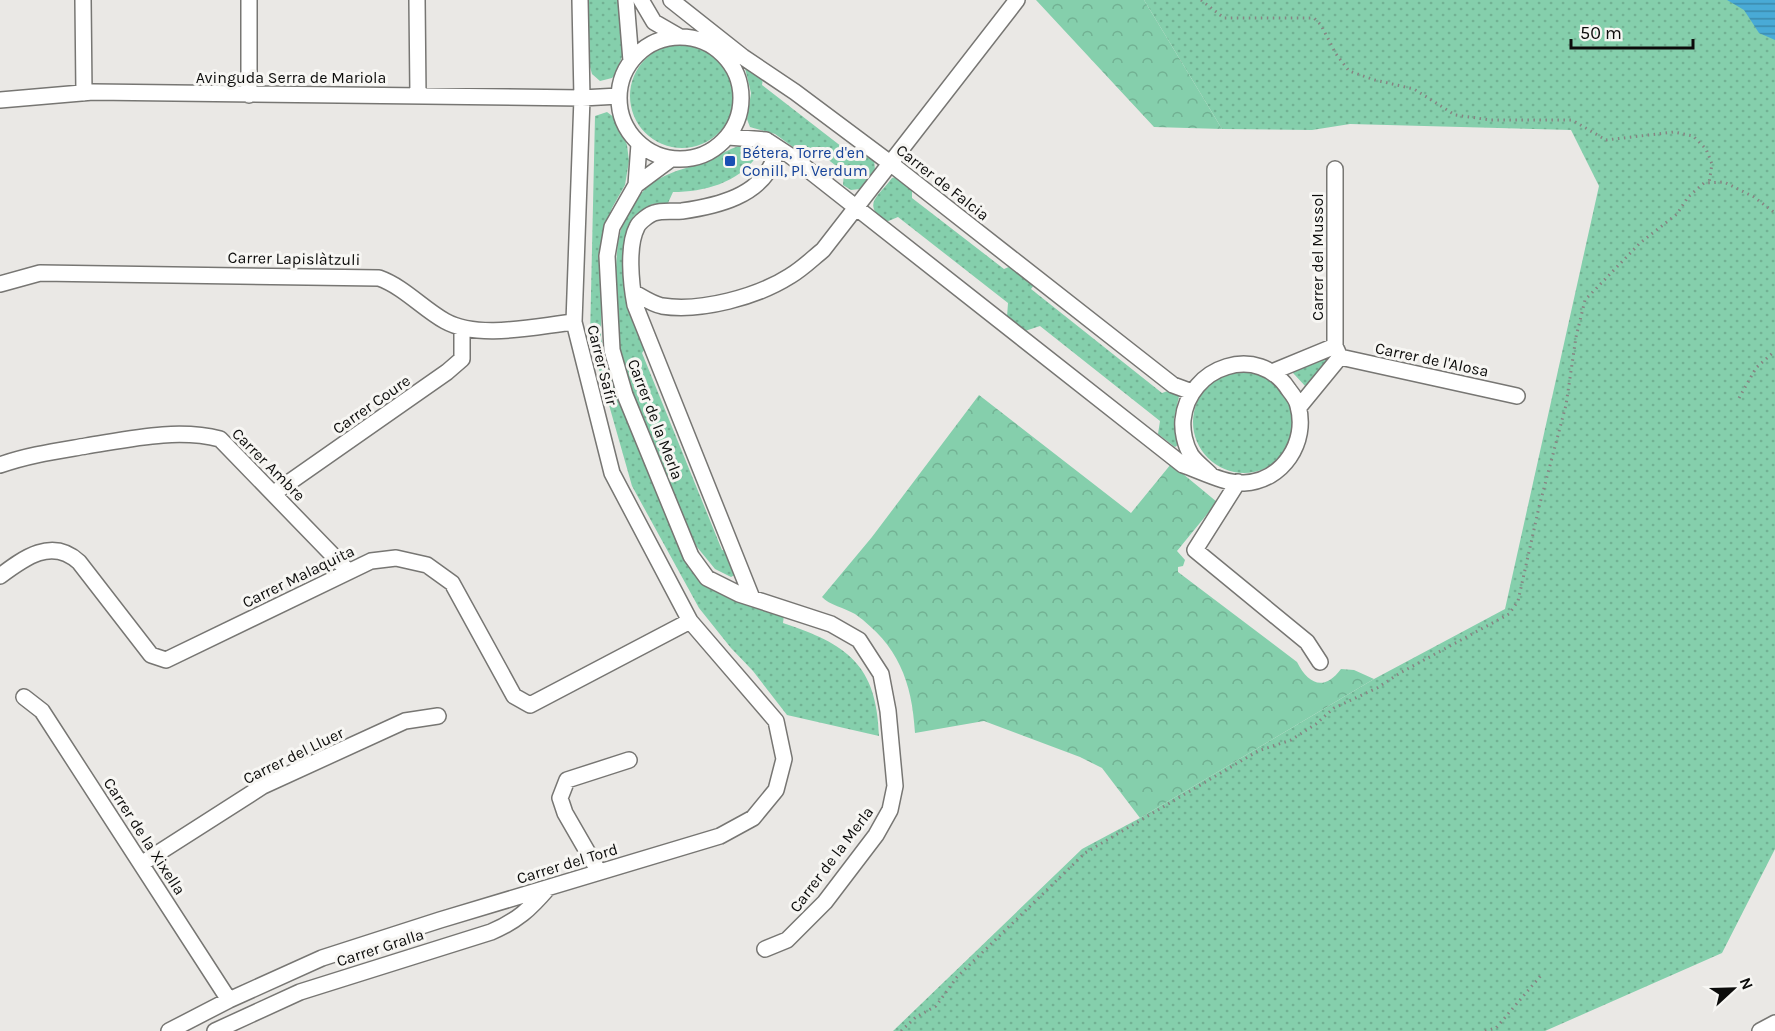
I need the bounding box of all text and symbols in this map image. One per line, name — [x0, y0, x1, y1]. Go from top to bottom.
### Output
scale bar — [1571, 12, 1692, 50]
text: 50 m — [1580, 22, 1622, 44]
street label: Avinguda Serra de Mariola — [196, 68, 386, 87]
street label: Carrer de Falcia — [892, 140, 993, 225]
place label: Bétera, Torre d'en Conill, Pl. Verdum — [742, 143, 868, 180]
marker: Bétera, Torre d'en Conill, Pl. Verdum — [723, 154, 737, 168]
street label: Carrer del Mussol — [1308, 193, 1327, 321]
street label: Carrer Lapislàtzuli — [228, 248, 360, 269]
street label: Carrer Safir — [583, 323, 622, 408]
street label: Carrer de l'Alosa — [1373, 338, 1490, 381]
street label: Carrer de la Merla — [624, 356, 687, 482]
street label: Carrer Coure — [329, 371, 414, 438]
street label: Carrer Ambre — [228, 424, 309, 505]
street label: Carrer Malaquita — [239, 541, 357, 612]
street label: Carrer del Lluer — [240, 723, 347, 788]
street label: Carrer de la Xixella — [100, 774, 190, 898]
street label: Carrer de la Merla — [785, 803, 877, 916]
street label: Carrer del Tord — [514, 839, 620, 888]
street label: Carrer Gralla — [334, 924, 426, 971]
north arrow — [1703, 959, 1763, 1019]
text: N — [1735, 975, 1757, 992]

